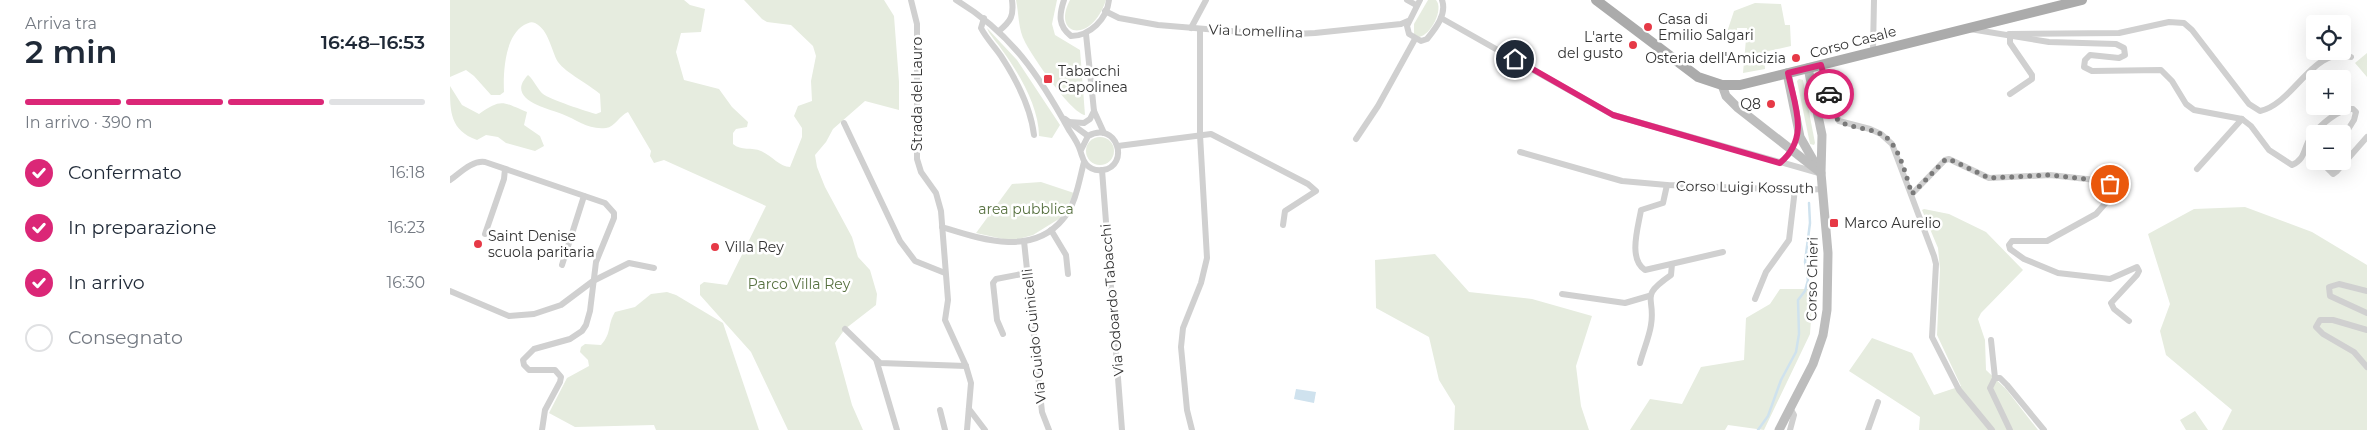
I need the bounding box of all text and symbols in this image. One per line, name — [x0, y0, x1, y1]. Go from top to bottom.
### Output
place label: Casa di Emilio Salgari — [1658, 10, 1754, 44]
text: Arriva tra — [25, 14, 97, 33]
map controls — [2306, 15, 2351, 170]
button: locate — [2306, 15, 2351, 60]
street label: Via Lomellina — [1208, 20, 1304, 42]
marker: Casa di Emilio Salgari — [1642, 21, 1654, 33]
street label: Corso Casale — [1808, 22, 1898, 62]
place label: L'arte del gusto — [1558, 28, 1623, 62]
text: 16:48–16:53 — [321, 31, 425, 54]
text: 2 min — [25, 32, 117, 71]
street label: Strada del Lauro — [908, 37, 926, 151]
pin — [1494, 38, 1536, 80]
marker: L'arte del gusto — [1627, 39, 1639, 51]
icon: home — [1501, 45, 1529, 73]
place label: Osteria dell'Amicizia — [1645, 49, 1786, 67]
marker: Osteria dell'Amicizia — [1790, 52, 1802, 64]
place label: Tabacchi Capolinea — [1058, 62, 1128, 96]
courier — [1804, 69, 1854, 119]
button: + — [2306, 70, 2351, 115]
marker: Tabacchi Capolinea — [1042, 73, 1054, 85]
icon: car — [1815, 80, 1843, 108]
place label: Q8 — [1740, 95, 1761, 113]
marker: Q8 — [1765, 98, 1777, 110]
text: In arrivo · 390 m — [25, 113, 153, 132]
button: − — [2306, 125, 2351, 170]
icon: check — [25, 159, 53, 187]
text: Confermato — [68, 161, 182, 184]
text: 16:18 — [390, 163, 425, 182]
pin — [2089, 163, 2131, 205]
icon: bag — [2096, 170, 2124, 198]
street label: Corso Luigi Kossuth — [1676, 177, 1814, 197]
park label: area pubblica — [978, 200, 1074, 218]
icon: check — [25, 214, 53, 242]
place label: Marco Aurelio — [1844, 214, 1941, 232]
text: In preparazione — [68, 216, 216, 239]
marker: Marco Aurelio — [1828, 217, 1840, 229]
text: 16:23 — [388, 218, 425, 237]
street label: Via Odoardo Tabacchi — [1096, 223, 1128, 377]
place label: Saint Denise scuola paritaria — [488, 227, 595, 261]
street label: Corso Chieri — [1802, 237, 1822, 321]
marker: Saint Denise scuola paritaria — [472, 238, 484, 250]
place label: Villa Rey — [725, 238, 784, 256]
marker: Villa Rey — [709, 241, 721, 253]
street label: Via Guido Guinicelli — [1018, 267, 1050, 405]
icon: check — [25, 269, 53, 297]
text: In arrivo — [68, 271, 145, 294]
text: 16:30 — [386, 273, 425, 292]
park label: Parco Villa Rey — [748, 275, 851, 293]
text: Consegnato — [68, 326, 183, 349]

